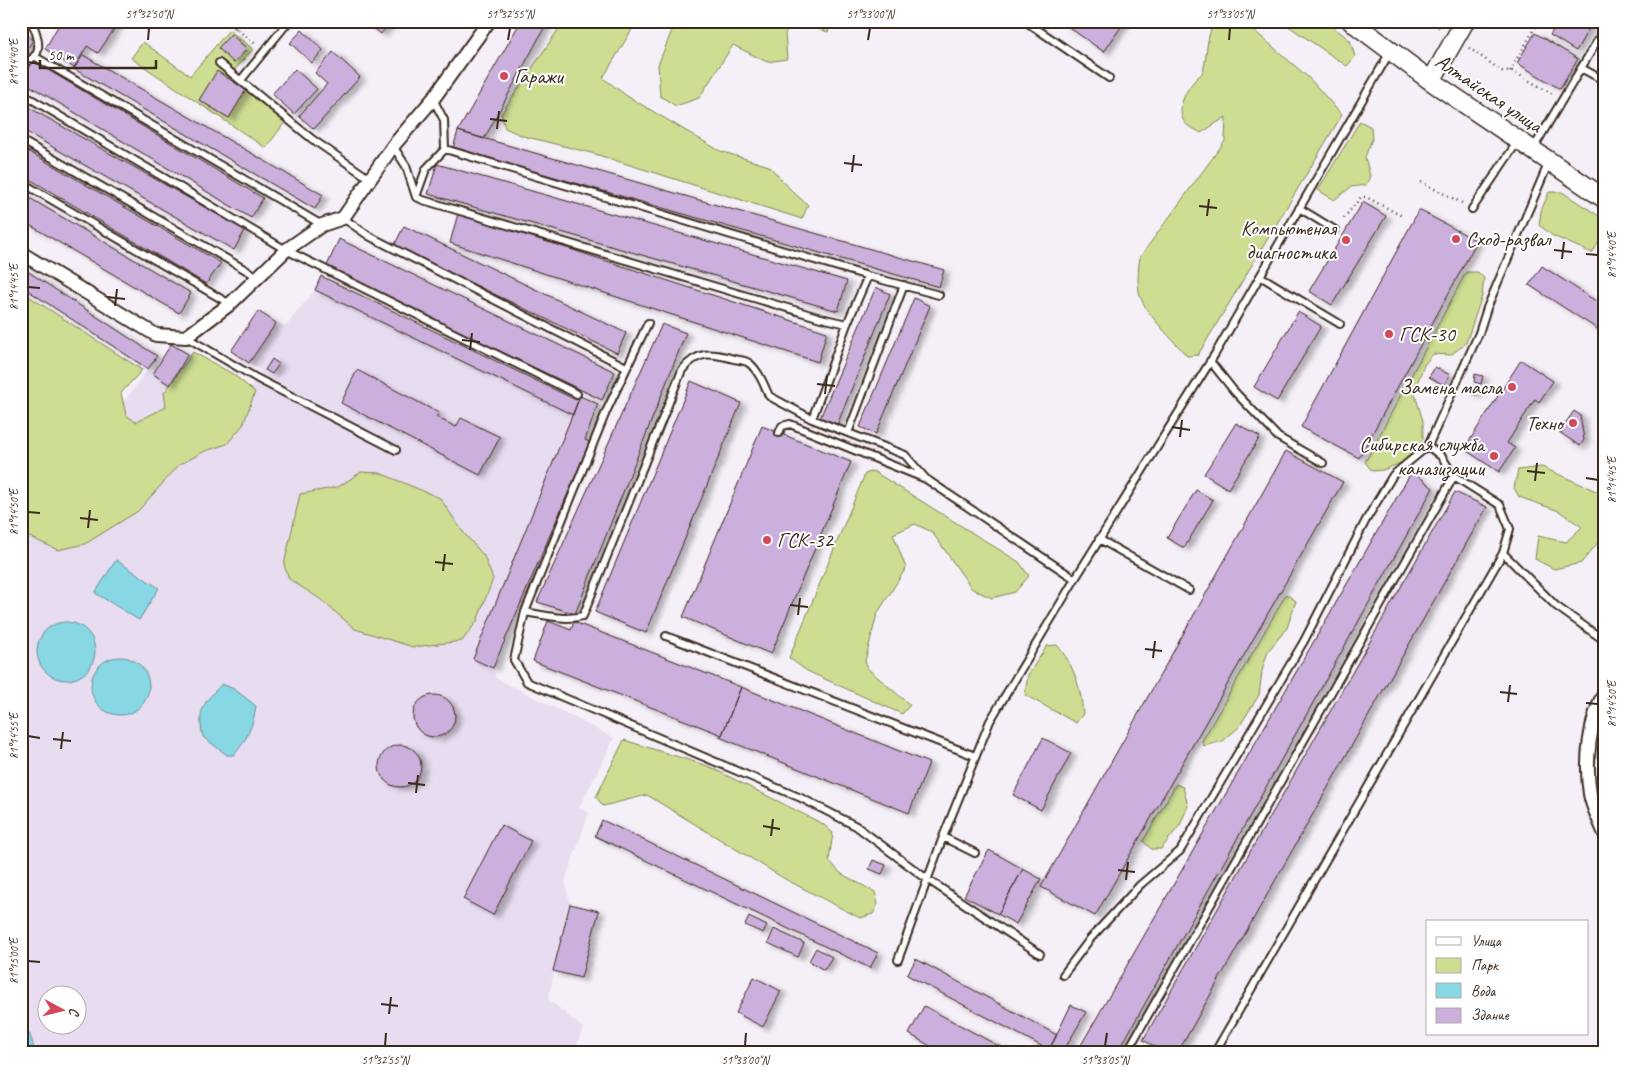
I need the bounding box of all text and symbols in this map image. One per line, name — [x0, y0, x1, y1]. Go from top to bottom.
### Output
text: 51°32'50"N — [125, 6, 174, 22]
text: 51°32'55"N — [486, 6, 535, 22]
text: 51°33'00"N — [846, 6, 895, 22]
text: 51°33'05"N — [1206, 6, 1255, 22]
text: 81°14'40"E — [6, 37, 22, 85]
scale bar — [40, 38, 156, 70]
text: 50 m — [48, 46, 75, 65]
street label: Алтайская улица — [1431, 48, 1549, 139]
place label: Гаражи — [514, 63, 565, 89]
marker: Гаражи — [498, 70, 510, 82]
place label: Компьютеная диагностика — [1241, 215, 1338, 265]
place label: Сход-развал — [1466, 226, 1552, 252]
text: 81°14'40"E — [1604, 230, 1620, 278]
marker: Сход-развал — [1450, 233, 1462, 245]
marker: Компьютеная диагностика — [1340, 234, 1352, 246]
text: 81°14'45"E — [6, 262, 22, 310]
place label: ГСК-30 — [1399, 321, 1456, 347]
marker: ГСК-30 — [1383, 328, 1395, 340]
place label: Замена масла — [1399, 374, 1504, 400]
marker: Замена масла — [1506, 381, 1518, 393]
place label: Техно — [1526, 410, 1566, 436]
marker: Техно — [1567, 417, 1579, 429]
place label: Сибирская служба каназизации — [1359, 431, 1487, 482]
marker: Сибирская служба каназизации — [1488, 450, 1500, 462]
text: 81°14'45"E — [1604, 455, 1620, 503]
text: 81°14'50"E — [6, 487, 22, 535]
place label: ГСК-32 — [777, 527, 834, 553]
marker: ГСК-32 — [761, 534, 773, 546]
text: 81°14'50"E — [1604, 679, 1620, 727]
text: 81°14'55"E — [6, 711, 22, 759]
legend — [1426, 920, 1588, 1036]
text: Улица — [1471, 932, 1502, 951]
text: 81°15'00"E — [6, 936, 22, 984]
text: Парк — [1471, 956, 1499, 975]
text: Вода — [1471, 982, 1496, 1001]
north arrow — [38, 986, 88, 1036]
text: Здание — [1471, 1006, 1510, 1025]
text: С — [65, 1007, 83, 1018]
text: 51°32'55"N — [361, 1052, 410, 1068]
text: 51°33'00"N — [721, 1052, 770, 1068]
text: 51°33'05"N — [1081, 1052, 1130, 1068]

